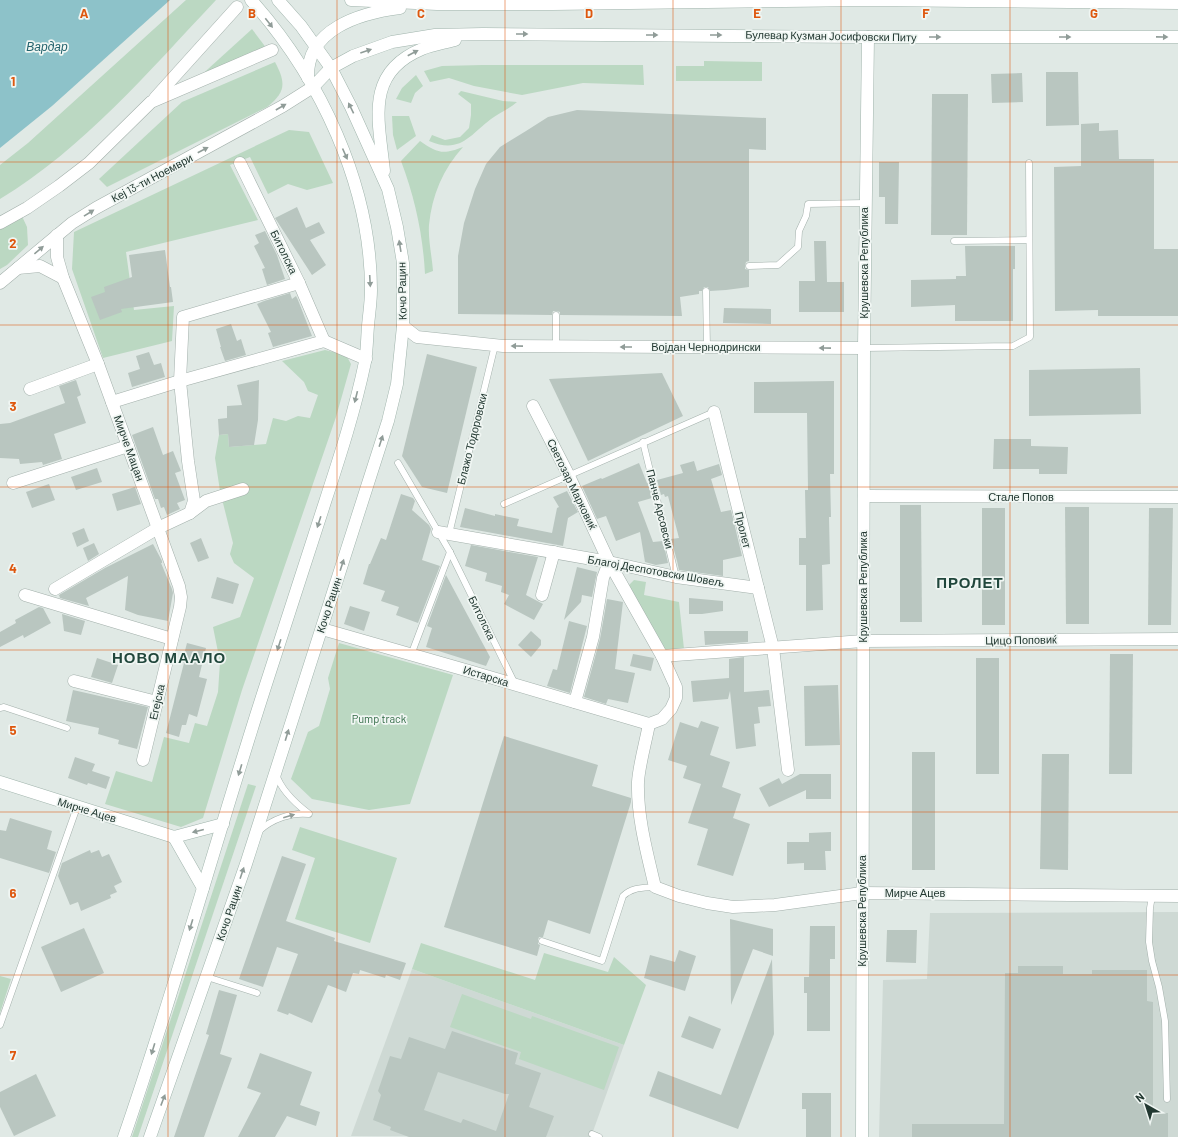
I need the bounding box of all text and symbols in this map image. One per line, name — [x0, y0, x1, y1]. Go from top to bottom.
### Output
text: A — [80, 5, 89, 21]
text: B — [248, 5, 256, 21]
text: C — [417, 5, 425, 21]
text: D — [585, 5, 593, 21]
text: E — [753, 5, 761, 21]
text: F — [922, 5, 930, 21]
text: G — [1090, 5, 1098, 21]
one-way arrow — [265, 17, 274, 28]
street label: Булевар Кузман Јосифовски Питу — [745, 28, 917, 44]
one-way arrow — [516, 31, 529, 37]
one-way arrow — [646, 32, 659, 38]
one-way arrow — [710, 32, 723, 38]
one-way arrow — [929, 34, 942, 40]
one-way arrow — [1059, 34, 1072, 40]
one-way arrow — [1156, 34, 1169, 40]
water label: Вардар — [26, 39, 68, 54]
one-way arrow — [360, 48, 372, 54]
one-way arrow — [407, 50, 419, 57]
text: 1 — [11, 73, 15, 89]
one-way arrow — [348, 102, 354, 113]
one-way arrow — [275, 104, 287, 111]
one-way arrow — [197, 147, 209, 154]
one-way arrow — [342, 148, 348, 160]
street label: Кеј 13-ти Ноември — [109, 151, 195, 204]
street label: Крушевска Република — [857, 206, 870, 319]
one-way arrow — [83, 209, 95, 216]
street label: Битолска — [268, 228, 301, 277]
text: 2 — [9, 235, 17, 251]
one-way arrow — [397, 239, 403, 252]
one-way arrow — [34, 245, 45, 254]
street label: Кочо Рацин — [394, 262, 409, 320]
one-way arrow — [367, 275, 374, 287]
street label: Војдан Чернодрински — [651, 340, 761, 353]
one-way arrow — [510, 343, 523, 349]
one-way arrow — [619, 344, 632, 350]
one-way arrow — [818, 345, 831, 351]
one-way arrow — [353, 392, 359, 404]
street label: Блажо Тодоровски — [454, 392, 489, 486]
text: 3 — [9, 398, 17, 414]
street label: Мирче Мацан — [112, 413, 147, 483]
one-way arrow — [378, 435, 384, 447]
street label: Светозар Марковиќ — [545, 436, 600, 531]
street label: Панче Арсовски — [644, 468, 677, 550]
street label: Стале Попов — [988, 490, 1054, 503]
street label: Пролет — [733, 510, 754, 549]
one-way arrow — [315, 516, 321, 528]
street label: Крушевска Република — [856, 530, 869, 643]
street label: Благој Деспотовски Шовељ — [587, 552, 725, 589]
one-way arrow — [339, 559, 345, 571]
text: 4 — [9, 560, 17, 576]
district label: ПРОЛЕТ — [936, 573, 1004, 591]
street label: Кочо Рацин — [313, 575, 344, 634]
street label: Битолска — [466, 594, 499, 643]
street label: Цицо Поповиќ — [985, 632, 1057, 647]
one-way arrow — [275, 640, 281, 652]
district label: НОВО МААЛО — [112, 648, 226, 666]
street label: Истарска — [462, 662, 511, 689]
street label: Егејска — [146, 682, 167, 721]
park label: Pump track — [352, 712, 407, 725]
text: 5 — [9, 722, 17, 738]
one-way arrow — [284, 728, 290, 740]
one-way arrow — [237, 764, 243, 776]
street label: Мирче Ацев — [56, 794, 118, 825]
one-way arrow — [284, 813, 296, 819]
one-way arrow — [192, 828, 205, 834]
street label: Крушевска Република — [855, 854, 868, 967]
one-way arrow — [240, 867, 246, 879]
street label: Кочо Рацин — [213, 883, 244, 942]
text: 6 — [10, 885, 17, 901]
street label: Мирче Ацев — [885, 886, 946, 899]
one-way arrow — [188, 919, 194, 931]
one-way arrow — [150, 1043, 156, 1055]
text: 7 — [10, 1047, 17, 1063]
north arrow — [1126, 1085, 1166, 1125]
text: N — [1132, 1089, 1146, 1104]
one-way arrow — [161, 1094, 167, 1106]

